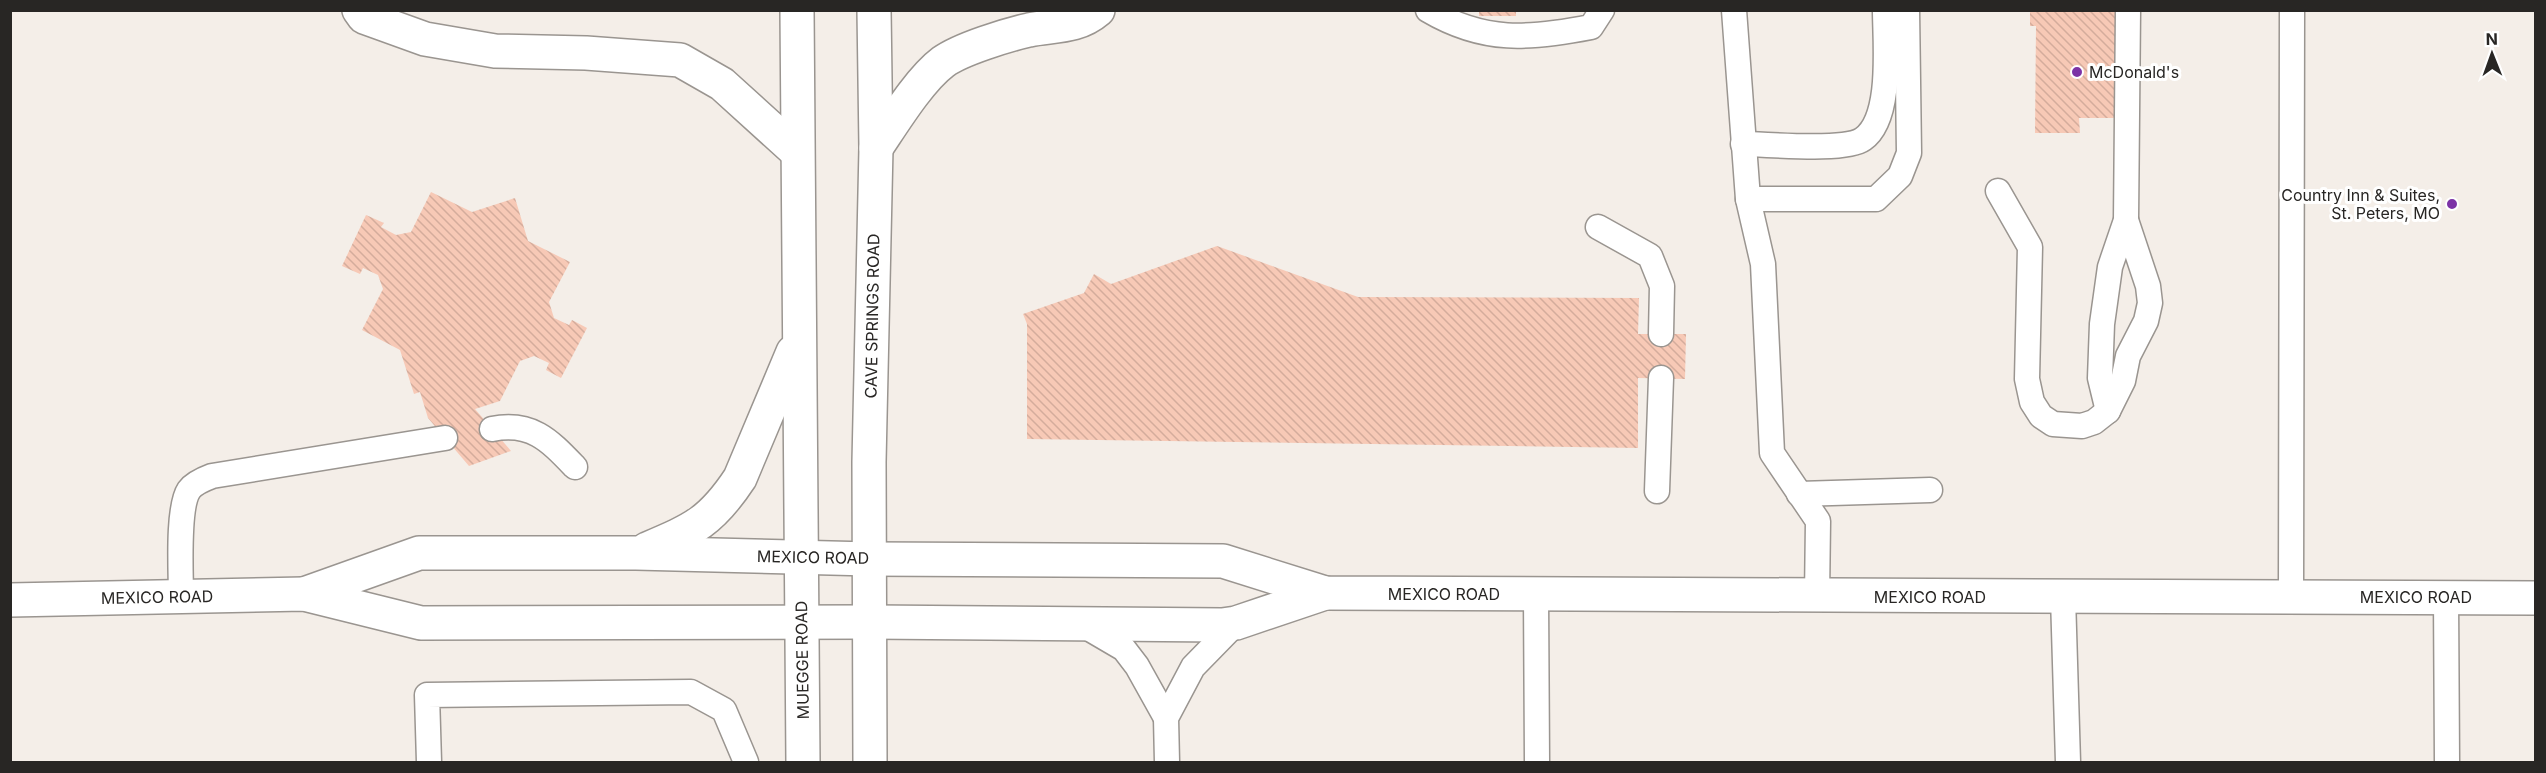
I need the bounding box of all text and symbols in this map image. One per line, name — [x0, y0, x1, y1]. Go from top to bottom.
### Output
north arrow — [2462, 24, 2522, 84]
text: N — [2485, 29, 2498, 49]
place label: McDonald's — [2089, 62, 2179, 82]
marker: McDonald's — [2070, 65, 2084, 79]
place label: Country Inn & Suites, St. Peters, MO — [2281, 185, 2440, 223]
marker: Country Inn & Suites, St. Peters, MO — [2445, 197, 2459, 211]
street label: CAVE SPRINGS ROAD — [861, 233, 883, 399]
street label: MEXICO ROAD — [757, 546, 869, 568]
street label: MEXICO ROAD — [1388, 584, 1500, 604]
street label: MEXICO ROAD — [101, 586, 213, 608]
street label: MEXICO ROAD — [1874, 587, 1986, 607]
street label: MEXICO ROAD — [2360, 587, 2472, 607]
street label: MUEGGE ROAD — [791, 601, 813, 719]

